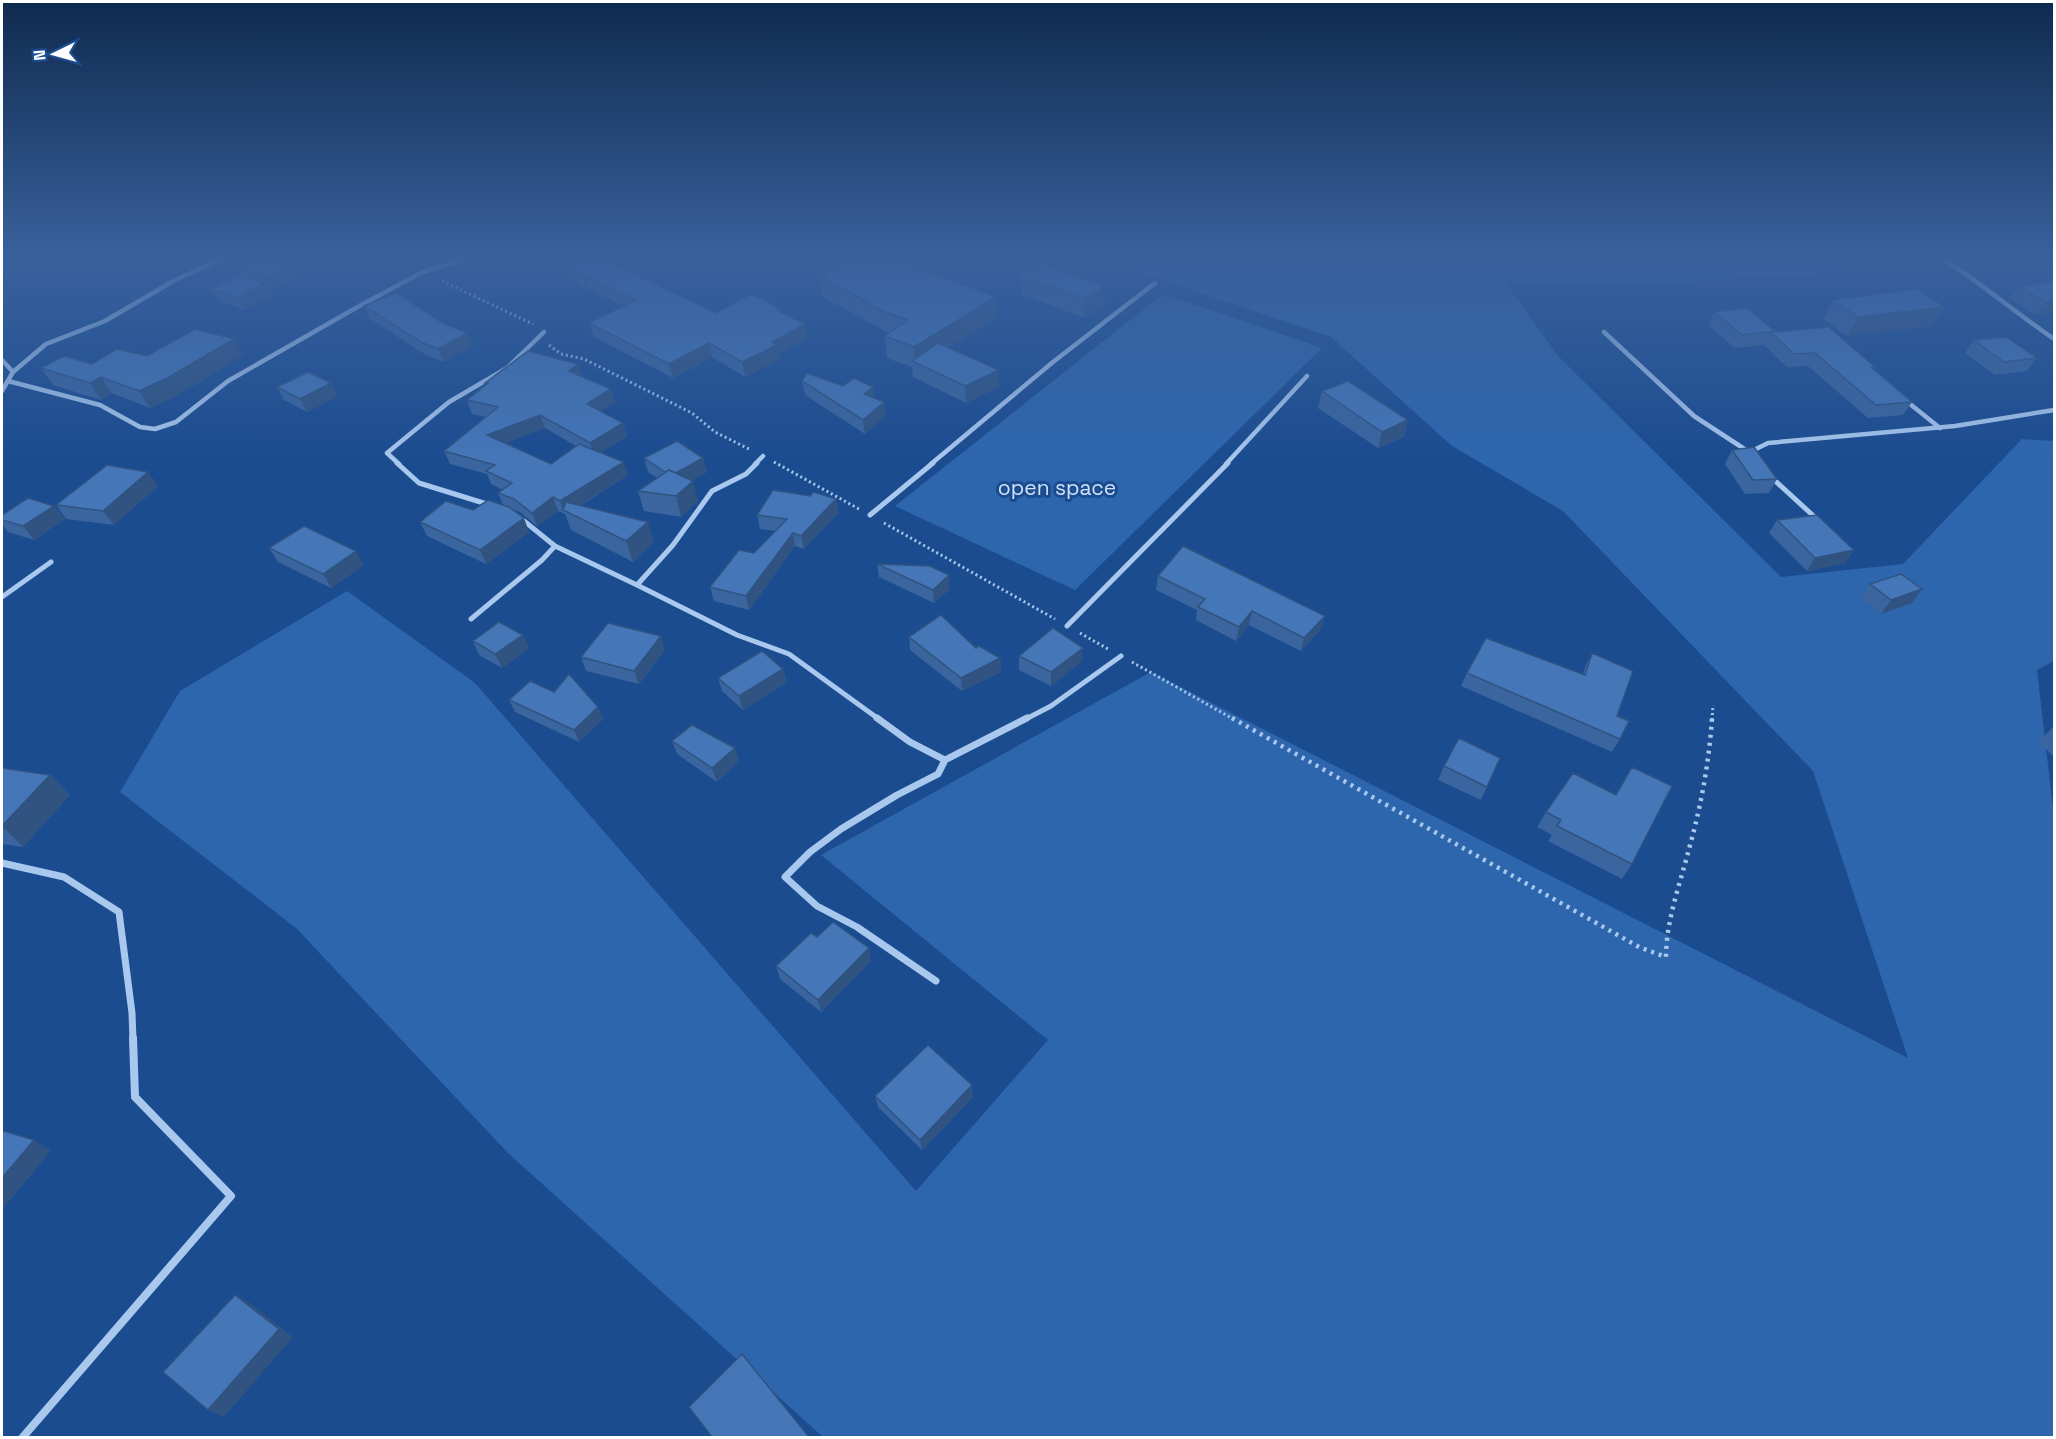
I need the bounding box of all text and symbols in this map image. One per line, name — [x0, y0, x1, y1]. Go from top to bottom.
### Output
north arrow — [24, 24, 84, 84]
text: N — [29, 49, 50, 62]
park label: open space — [998, 474, 1116, 501]

